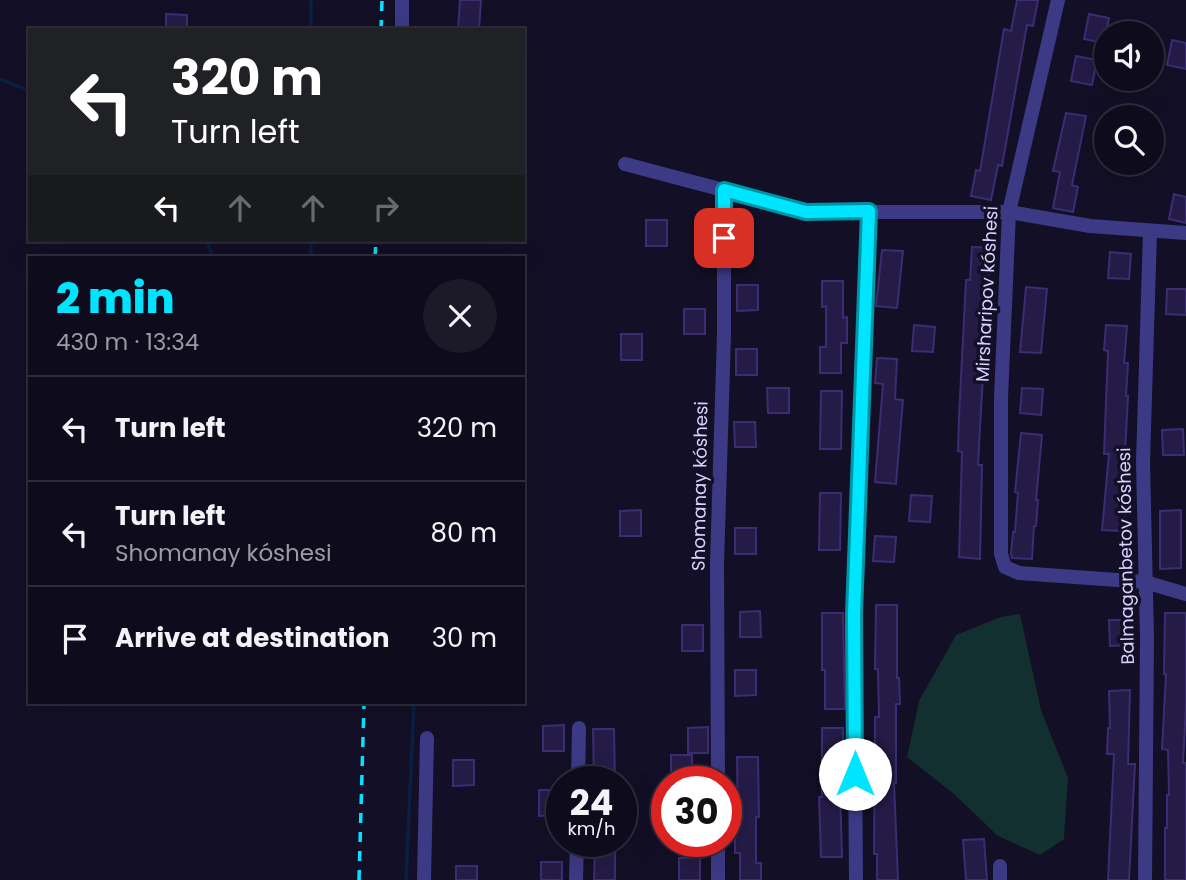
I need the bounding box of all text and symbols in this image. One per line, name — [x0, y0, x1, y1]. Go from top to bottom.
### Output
map controls — [1094, 21, 1164, 175]
button: sound — [1094, 21, 1164, 91]
text: 320 m — [171, 44, 323, 112]
icon: left — [56, 56, 147, 147]
button: search — [1094, 105, 1164, 175]
text: Turn left — [171, 109, 300, 154]
icon: left — [148, 189, 186, 227]
icon: ahead — [221, 189, 259, 227]
icon: ahead — [294, 189, 332, 227]
icon: right — [367, 189, 405, 227]
street label: Mirsharipov kóshesi — [969, 205, 1004, 383]
pin — [694, 208, 754, 268]
icon: arrive — [705, 219, 743, 257]
text: 2 min — [56, 269, 174, 328]
button: close — [423, 279, 497, 353]
text: 430 m · 13:34 — [56, 326, 199, 358]
street label: Shomanay kóshesi — [686, 401, 713, 571]
icon: left — [56, 410, 94, 448]
text: Turn left — [115, 410, 226, 446]
text: 320 m — [417, 410, 497, 446]
street label: Balmaganbetov kóshesi — [1111, 447, 1140, 665]
text: Turn left — [115, 498, 226, 534]
icon: left — [56, 515, 94, 553]
text: 80 m — [431, 515, 497, 551]
text: Shomanay kóshesi — [115, 537, 332, 569]
icon: arrive — [56, 620, 94, 658]
text: Arrive at destination — [115, 620, 390, 656]
text: 30 m — [432, 620, 497, 656]
position arrow — [818, 737, 892, 811]
speed limit sign: 30 — [651, 766, 742, 857]
text: 24 — [570, 778, 613, 827]
text: km/h — [568, 816, 615, 841]

